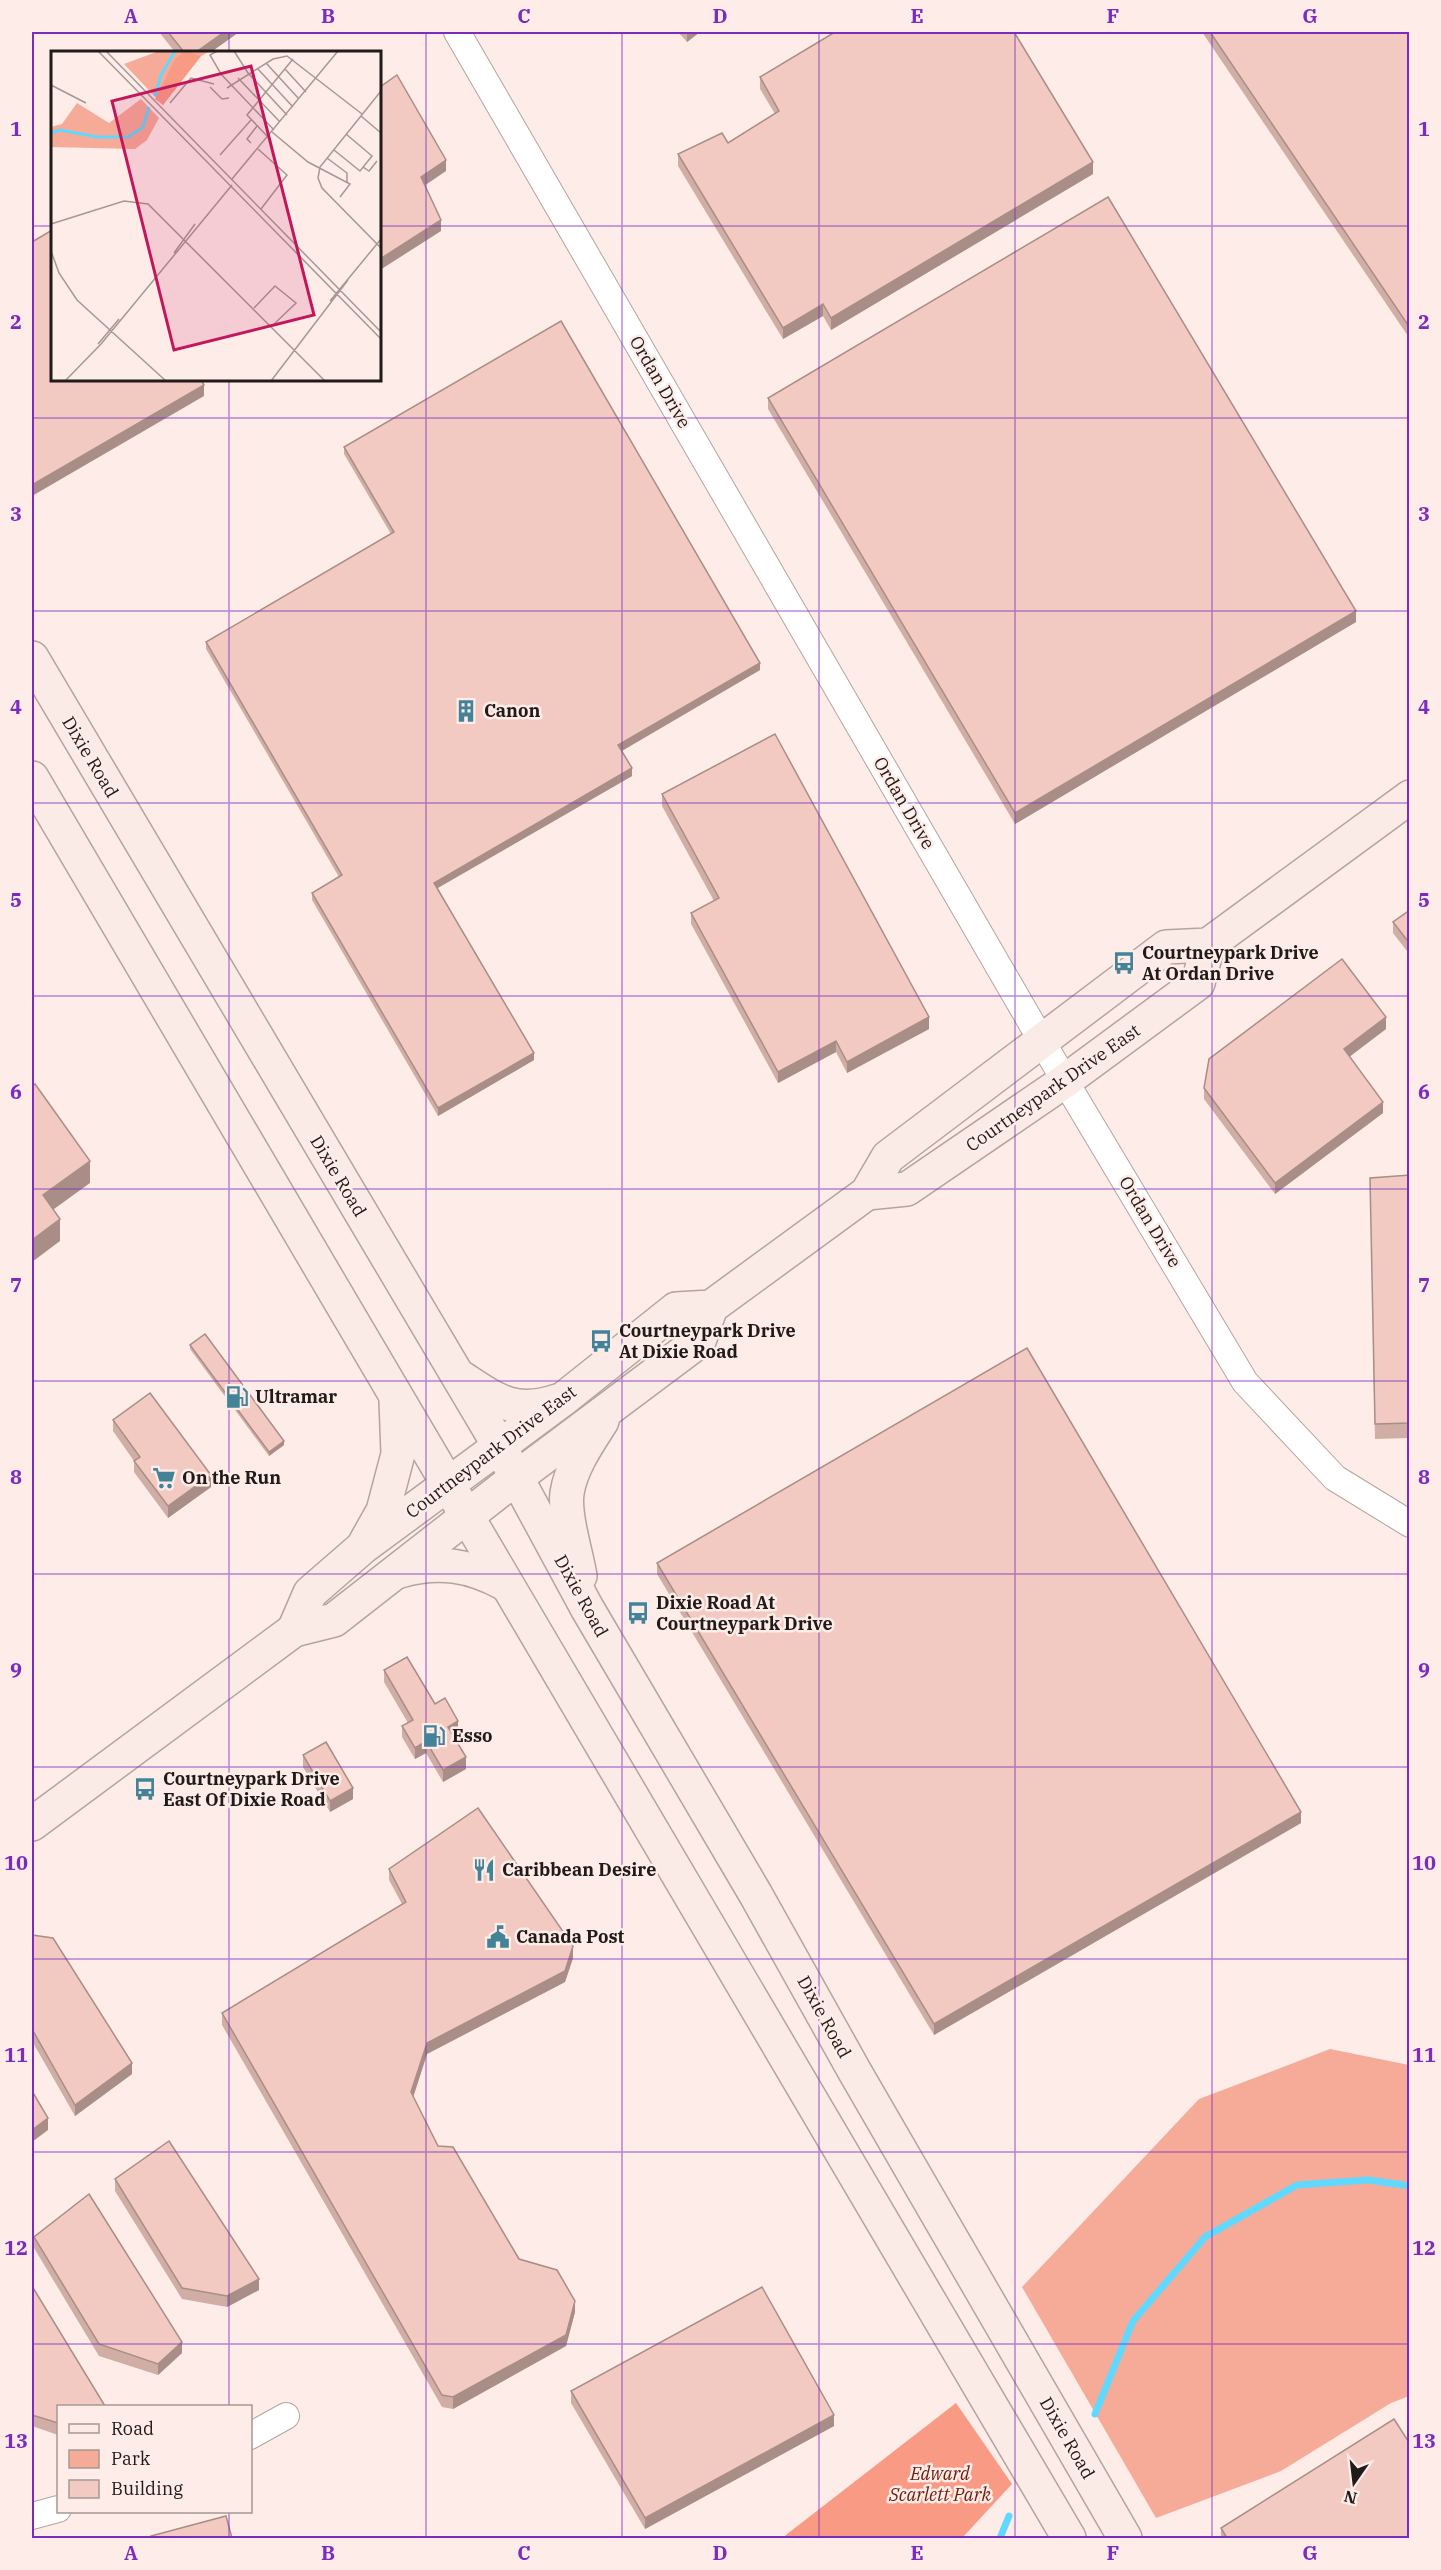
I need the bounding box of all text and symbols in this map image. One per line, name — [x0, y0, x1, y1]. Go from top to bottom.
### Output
text: A — [124, 2, 138, 29]
text: B — [321, 2, 335, 29]
text: C — [517, 2, 531, 29]
text: D — [712, 2, 728, 29]
text: E — [910, 2, 924, 29]
text: F — [1107, 2, 1119, 29]
text: G — [1302, 2, 1318, 29]
inset map — [51, 51, 381, 381]
text: 1 — [10, 115, 22, 142]
text: 1 — [1418, 115, 1430, 142]
text: 2 — [10, 308, 22, 335]
text: 2 — [1418, 308, 1430, 335]
street label: Ordan Drive — [625, 332, 696, 432]
text: 3 — [10, 500, 22, 527]
text: 3 — [1418, 500, 1430, 527]
text: 4 — [10, 693, 22, 720]
text: 4 — [1418, 693, 1430, 720]
building icon: Canon — [453, 698, 479, 724]
place label: Canon — [484, 699, 540, 722]
street label: Dixie Road — [57, 712, 124, 802]
street label: Ordan Drive — [869, 753, 940, 853]
text: 5 — [10, 886, 22, 913]
text: 5 — [1418, 886, 1430, 913]
place label: Courtneypark Drive At Ordan Drive — [1142, 941, 1319, 985]
bus stop icon: Courtneypark Drive At Ordan Drive — [1111, 950, 1137, 976]
street label: Courtneypark Drive East — [961, 1019, 1144, 1157]
text: 6 — [10, 1078, 22, 1105]
text: 6 — [1418, 1078, 1430, 1105]
street label: Dixie Road — [305, 1131, 372, 1221]
street label: Ordan Drive — [1114, 1172, 1187, 1272]
text: 7 — [10, 1271, 22, 1298]
text: 7 — [1418, 1271, 1430, 1298]
place label: Courtneypark Drive At Dixie Road — [619, 1319, 796, 1363]
bus stop icon: Courtneypark Drive At Dixie Road — [588, 1328, 614, 1354]
street label: Courtneypark Drive East — [401, 1380, 581, 1523]
fuel station icon: Ultramar — [224, 1384, 250, 1410]
place label: Ultramar — [255, 1385, 337, 1408]
text: 8 — [10, 1463, 22, 1490]
text: 8 — [1418, 1463, 1430, 1490]
supermarket icon: On the Run — [151, 1465, 177, 1491]
place label: On the Run — [182, 1466, 281, 1489]
street label: Dixie Road — [549, 1550, 614, 1641]
place label: Dixie Road At Courtneypark Drive — [656, 1591, 833, 1635]
bus stop icon: Dixie Road At Courtneypark Drive — [625, 1600, 651, 1626]
text: 9 — [10, 1656, 22, 1683]
text: 9 — [1418, 1656, 1430, 1683]
fuel station icon: Esso — [421, 1723, 447, 1749]
place label: Esso — [452, 1724, 493, 1747]
place label: Courtneypark Drive East Of Dixie Road — [163, 1767, 340, 1811]
bus stop icon: Courtneypark Drive East Of Dixie Road — [132, 1776, 158, 1802]
text: 10 — [4, 1849, 28, 1876]
text: 10 — [1412, 1849, 1436, 1876]
restaurant icon: Caribbean Desire — [471, 1857, 497, 1883]
place label: Caribbean Desire — [502, 1858, 656, 1881]
public building icon: Canada Post — [485, 1924, 511, 1950]
place label: Canada Post — [516, 1925, 624, 1948]
street label: Dixie Road — [792, 1971, 857, 2062]
text: 11 — [4, 2041, 28, 2068]
text: 11 — [1412, 2041, 1436, 2068]
text: 12 — [4, 2234, 28, 2261]
text: 12 — [1412, 2234, 1436, 2261]
street label: Dixie Road — [1035, 2393, 1100, 2483]
legend — [57, 2405, 252, 2513]
text: Road — [111, 2417, 154, 2440]
text: 13 — [4, 2427, 28, 2454]
text: 13 — [1412, 2427, 1436, 2454]
text: Park — [111, 2447, 151, 2470]
north arrow — [1324, 2453, 1384, 2513]
park label: Edward Scarlett Park — [888, 2462, 992, 2506]
text: Building — [111, 2477, 183, 2500]
text: N — [1342, 2486, 1359, 2509]
text: A — [124, 2539, 138, 2566]
text: B — [321, 2539, 335, 2566]
text: C — [517, 2539, 531, 2566]
text: D — [712, 2539, 728, 2566]
text: E — [910, 2539, 924, 2566]
text: F — [1107, 2539, 1119, 2566]
text: G — [1302, 2539, 1318, 2566]

